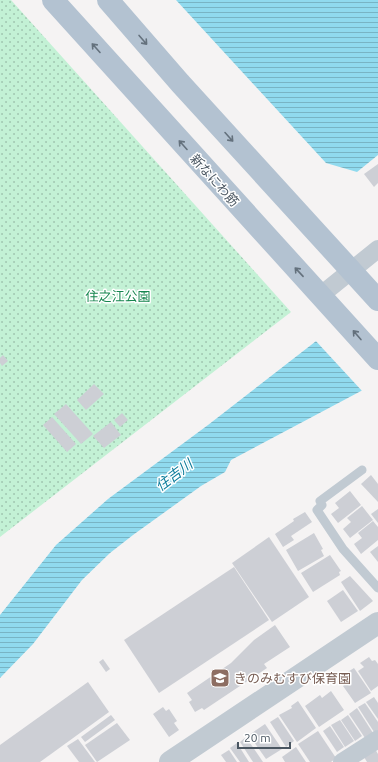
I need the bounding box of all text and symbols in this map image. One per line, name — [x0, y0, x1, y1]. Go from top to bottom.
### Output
one-way arrow — [138, 35, 147, 45]
one-way arrow — [92, 43, 101, 53]
one-way arrow — [225, 132, 234, 142]
one-way arrow — [179, 139, 188, 150]
street label: 新なにわ筋 — [188, 151, 242, 209]
one-way arrow — [294, 267, 304, 277]
park label: 住之江公園 — [85, 289, 151, 303]
one-way arrow — [352, 330, 361, 340]
water label: 住吉川 — [152, 455, 197, 494]
school or university icon: きのみむすび保育園 — [209, 667, 231, 689]
place label: きのみむすび保育園 — [234, 671, 351, 685]
scale bar — [238, 724, 290, 750]
text: 20 m — [244, 731, 271, 744]

